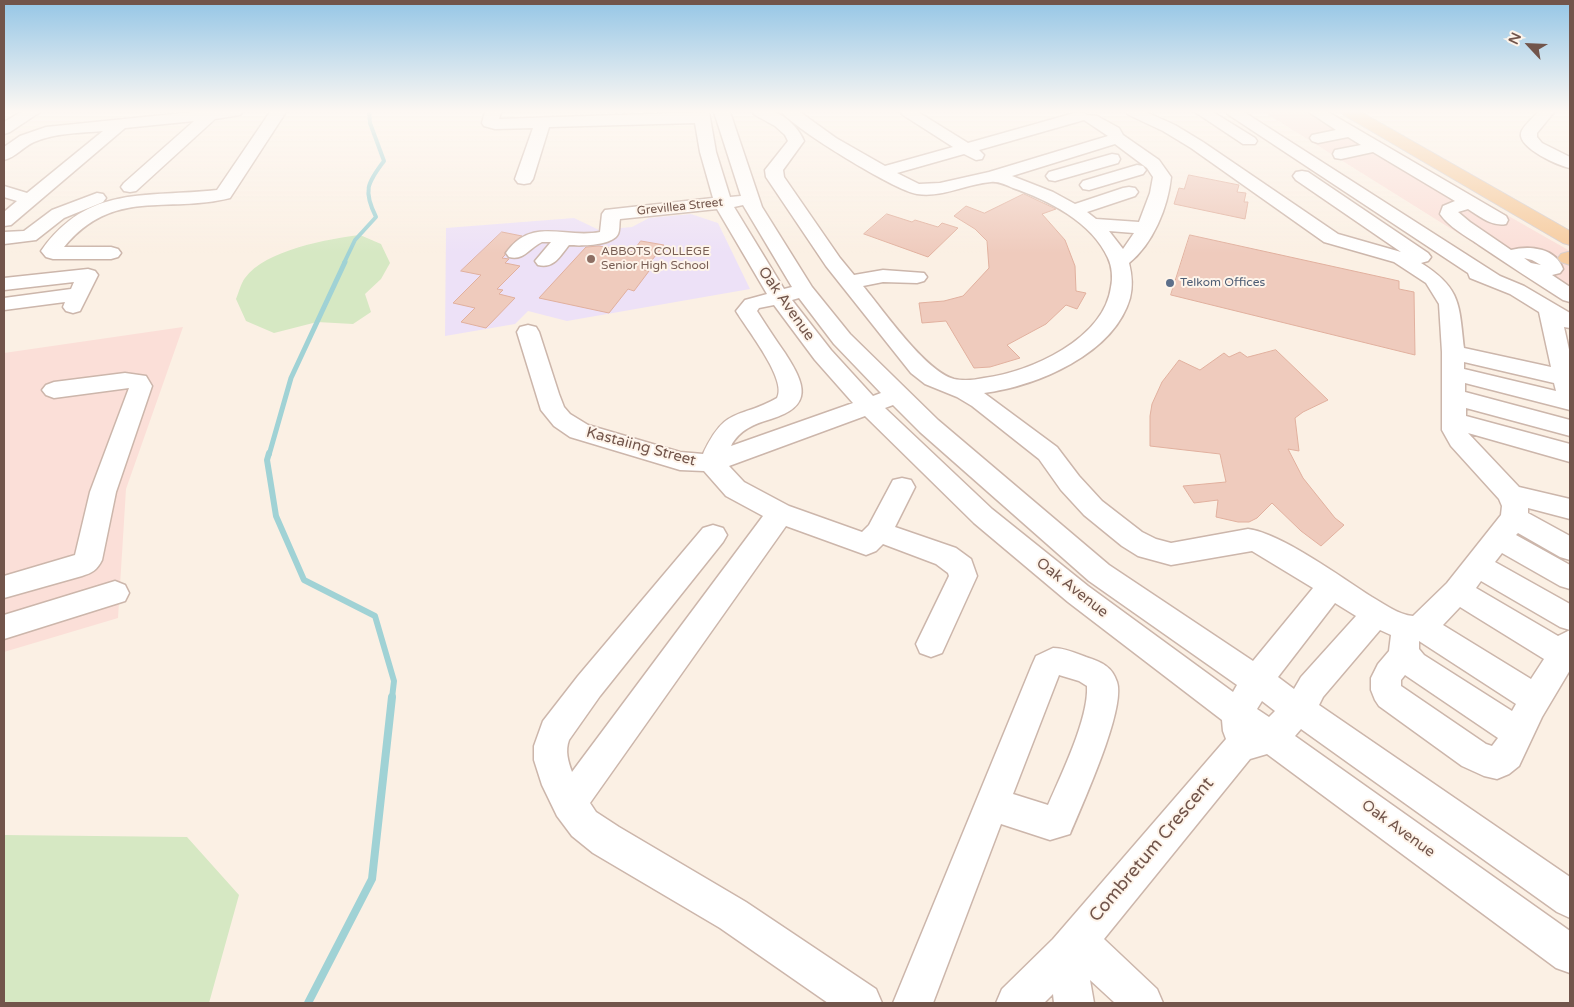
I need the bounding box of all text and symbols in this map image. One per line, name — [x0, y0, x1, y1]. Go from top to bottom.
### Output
north arrow — [1504, 20, 1554, 70]
text: N — [1505, 30, 1525, 47]
street label: Grevillea Street — [636, 195, 724, 219]
place label: ABBOTS COLLEGE Senior High School — [601, 245, 710, 273]
marker: ABBOTS COLLEGE Senior High School — [585, 253, 597, 265]
street label: Oak Avenue — [754, 264, 818, 344]
place label: Telkom Offices — [1180, 276, 1265, 290]
marker: Telkom Offices — [1164, 277, 1176, 289]
street label: Kastaiing Street — [584, 424, 698, 470]
street label: Oak Avenue — [1032, 554, 1112, 622]
street label: Combretum Crescent — [1085, 773, 1219, 927]
street label: Oak Avenue — [1358, 796, 1438, 862]

